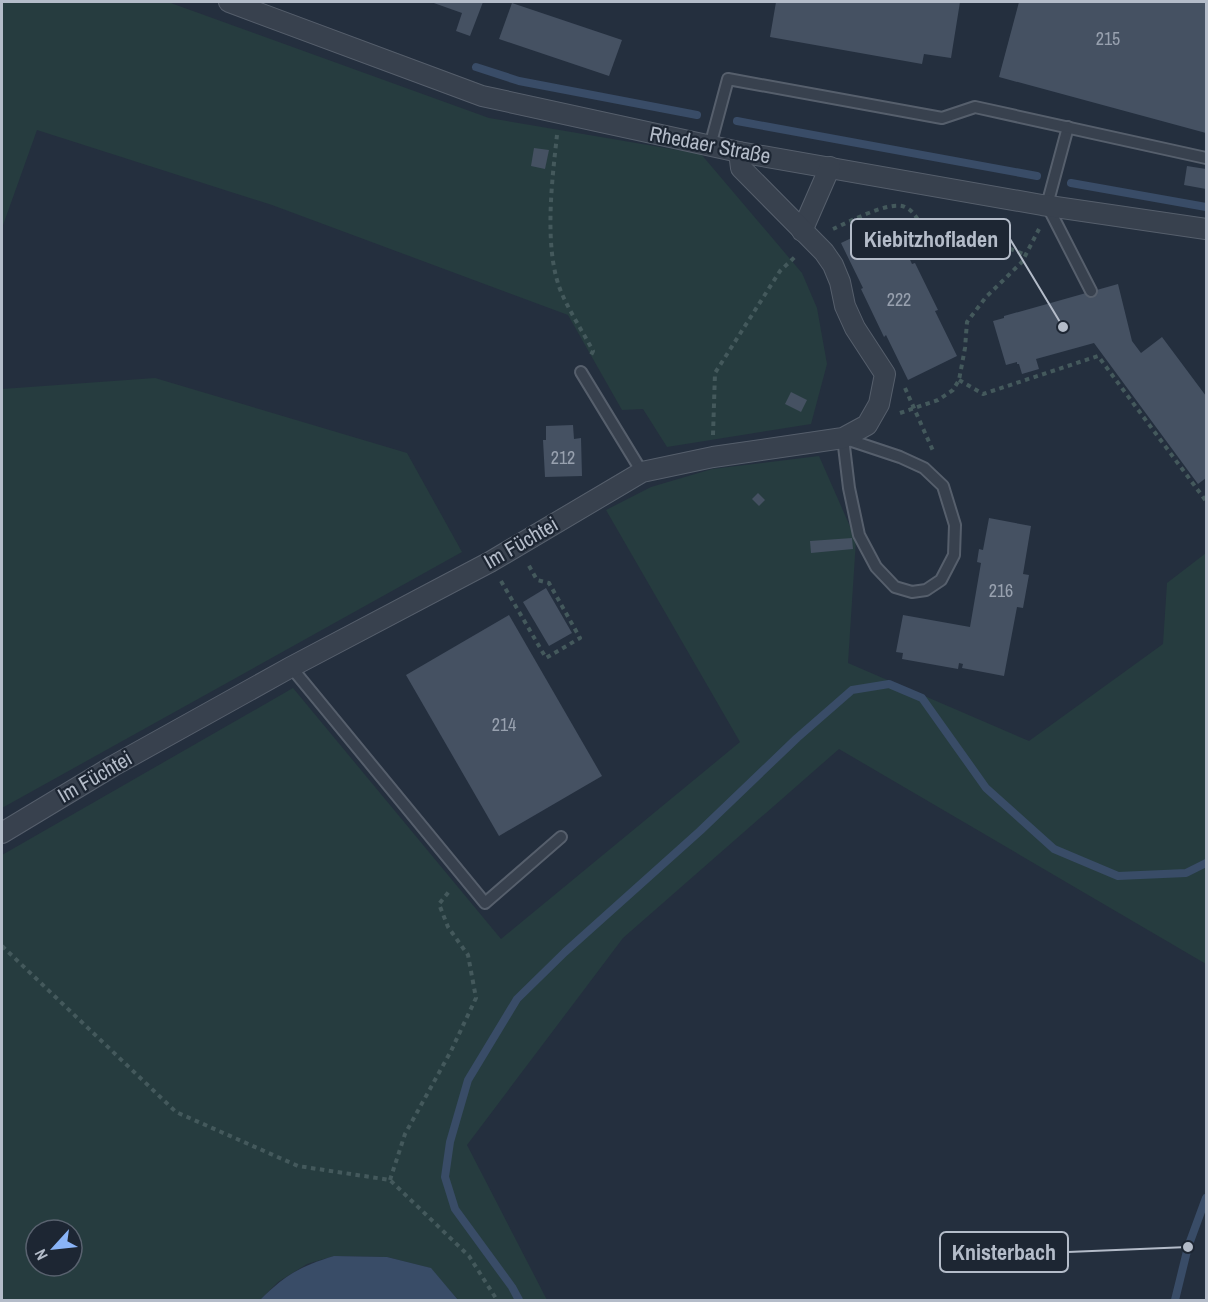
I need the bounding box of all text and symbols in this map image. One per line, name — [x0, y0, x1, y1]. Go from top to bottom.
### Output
house number: 215 — [1096, 26, 1120, 51]
street label: Rhedaer Straße — [647, 119, 773, 170]
callout: Kiebitzhofladen — [851, 219, 1010, 259]
text: Kiebitzhofladen — [864, 224, 998, 254]
house number: 222 — [887, 287, 911, 312]
house number: 212 — [551, 445, 575, 470]
street label: Im Füchtei — [478, 510, 563, 575]
house number: 216 — [989, 578, 1013, 603]
house number: 214 — [492, 712, 516, 737]
street label: Im Füchtei — [52, 744, 137, 809]
north arrow — [24, 1218, 84, 1278]
callout: Knisterbach — [940, 1232, 1068, 1272]
text: Knisterbach — [952, 1237, 1056, 1267]
text: N — [29, 1246, 53, 1264]

